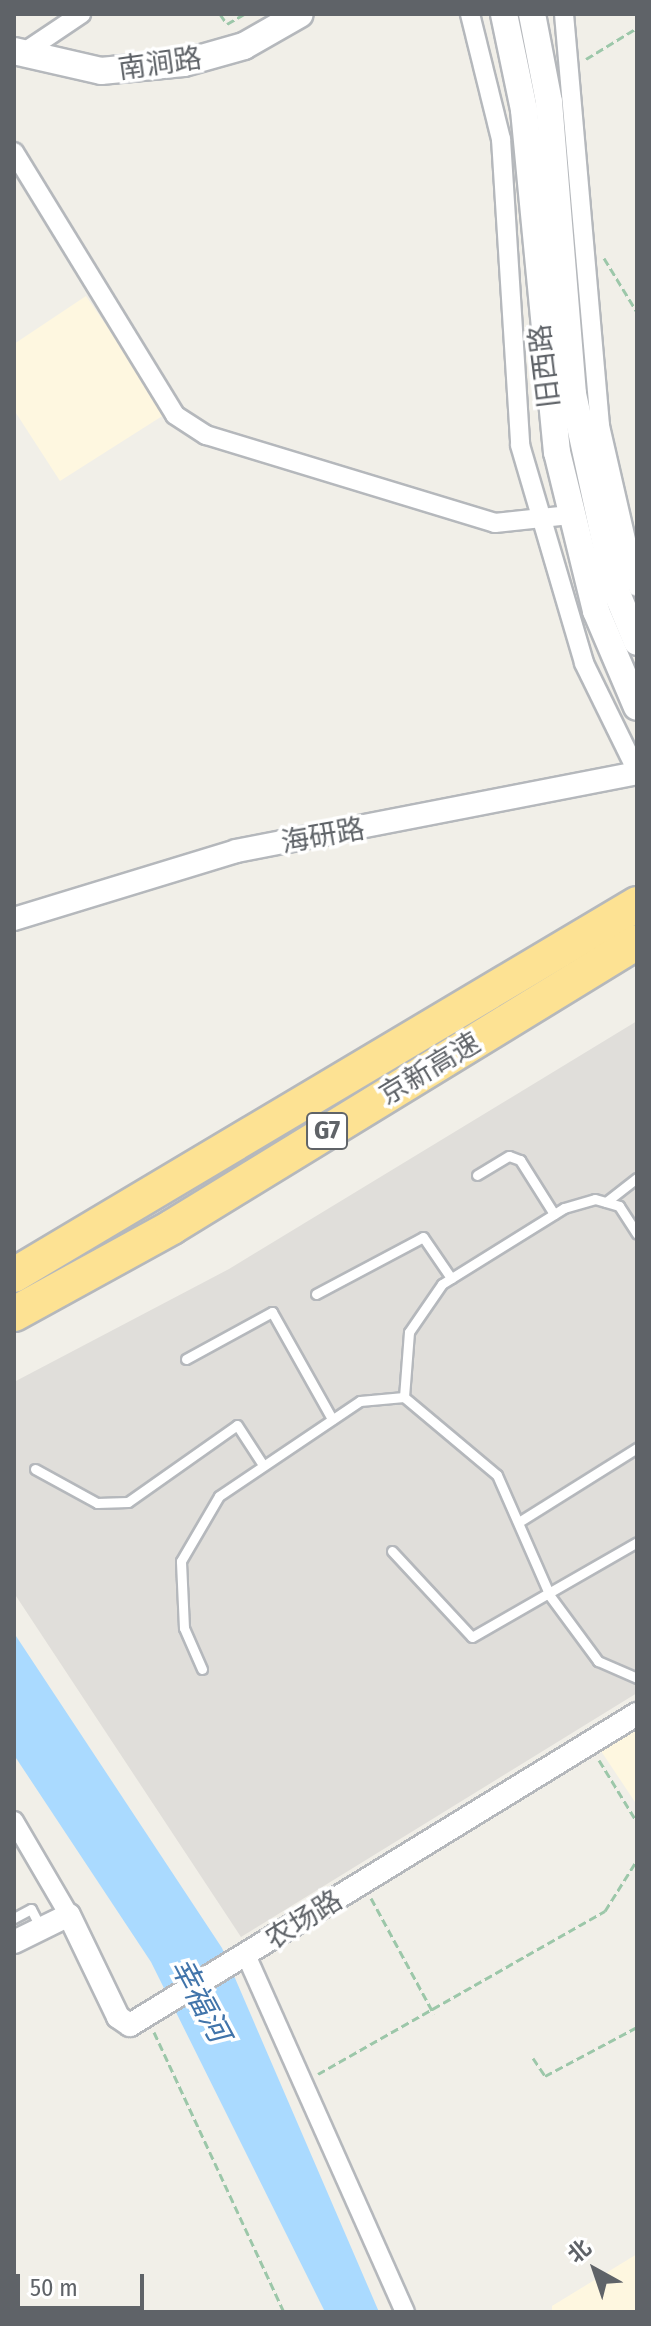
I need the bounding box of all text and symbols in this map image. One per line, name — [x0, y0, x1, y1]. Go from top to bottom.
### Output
street label: 南涧路 — [116, 42, 204, 86]
street label: 旧西路 — [523, 322, 567, 410]
street label: 海研路 — [279, 812, 367, 860]
street label: 京新高速 — [373, 1026, 487, 1112]
road number: G7 — [305, 1109, 349, 1153]
street label: 农场路 — [259, 1883, 349, 1957]
water label: 幸福河 — [163, 1952, 237, 2048]
north arrow — [555, 2230, 635, 2310]
text: 北 — [562, 2234, 596, 2269]
scale bar — [20, 2258, 148, 2308]
text: 50 m — [30, 2274, 78, 2302]

